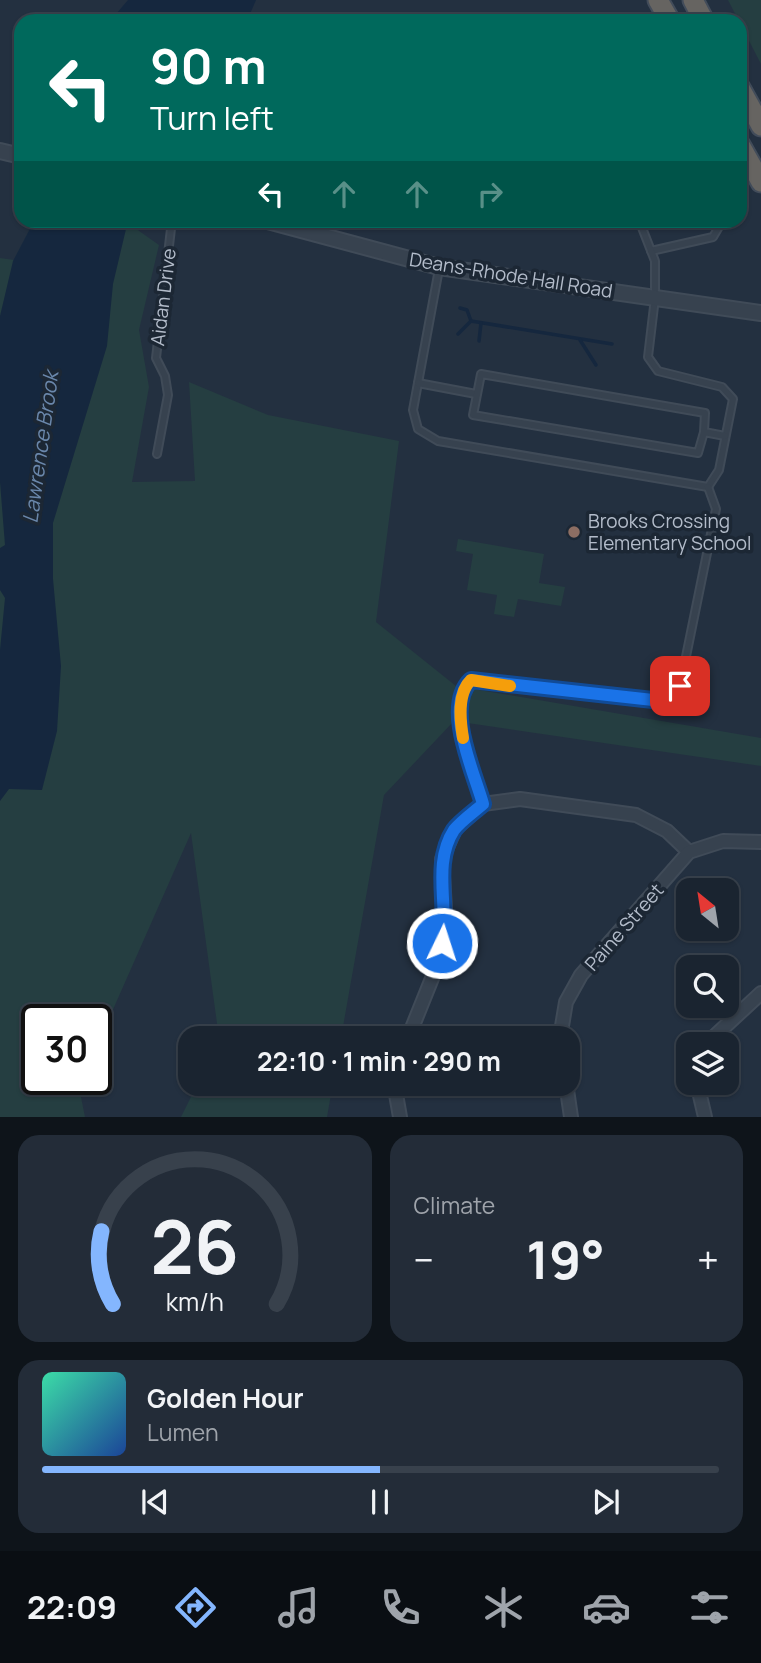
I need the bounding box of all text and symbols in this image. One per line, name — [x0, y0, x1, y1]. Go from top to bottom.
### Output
text: 90 m — [150, 32, 267, 99]
icon: left — [35, 42, 126, 133]
text: Turn left — [150, 96, 274, 140]
icon: left — [252, 175, 290, 213]
icon: ahead — [325, 175, 363, 213]
icon: ahead — [398, 175, 436, 213]
icon: right — [471, 175, 509, 213]
street label: Deans-Rhode Hall Road — [408, 246, 614, 304]
street label: Aidan Drive — [144, 247, 182, 347]
water label: Lawrence Brook — [15, 367, 65, 525]
place label: Brooks Crossing Elementary School — [588, 508, 751, 556]
marker: Brooks Crossing Elementary School — [566, 524, 582, 540]
pin — [650, 656, 710, 716]
icon: arrive — [661, 667, 699, 705]
street label: Paine Street — [579, 878, 669, 976]
north arrow — [676, 878, 738, 942]
map controls — [676, 878, 739, 1095]
position arrow — [405, 906, 479, 980]
button: search — [676, 955, 739, 1018]
speed limit sign: 30 — [21, 1004, 112, 1095]
button: layers — [676, 1032, 739, 1095]
text: 22:10 · 1 min · 290 m — [257, 1043, 501, 1079]
text: Climate — [414, 1189, 495, 1221]
text: 26 — [150, 1197, 239, 1297]
text: 19° — [526, 1224, 605, 1295]
text: − — [414, 1233, 434, 1285]
text: + — [697, 1233, 719, 1285]
text: km/h — [166, 1284, 224, 1319]
text: Golden Hour — [147, 1380, 304, 1416]
text: Lumen — [147, 1416, 219, 1448]
icon: previous — [136, 1483, 174, 1521]
icon: pause — [361, 1483, 399, 1521]
icon: next — [587, 1483, 625, 1521]
icon: directions — [171, 1583, 220, 1632]
icon: music — [274, 1583, 323, 1632]
icon: phone — [376, 1583, 425, 1632]
icon: climate — [479, 1583, 528, 1632]
icon: car — [582, 1583, 631, 1632]
icon: filters — [685, 1583, 734, 1632]
text: 22:09 — [27, 1585, 117, 1629]

